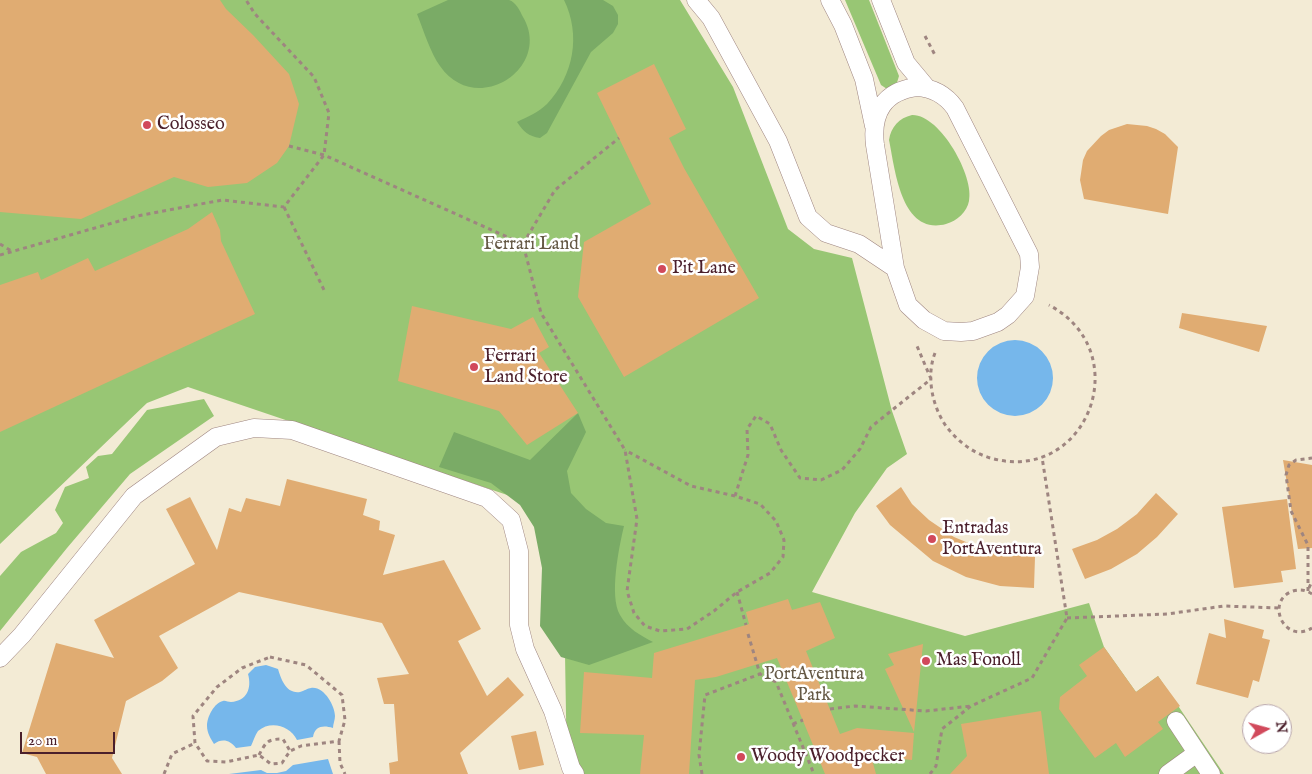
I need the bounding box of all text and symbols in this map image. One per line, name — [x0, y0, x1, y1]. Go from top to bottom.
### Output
place label: Colosseo — [157, 114, 225, 136]
marker: Colosseo — [141, 119, 153, 131]
park label: Ferrari Land — [483, 234, 579, 256]
place label: Pit Lane — [672, 258, 736, 280]
marker: Pit Lane — [656, 263, 668, 275]
place label: Ferrari Land Store — [484, 346, 568, 388]
marker: Ferrari Land Store — [468, 361, 480, 373]
place label: Entradas PortAventura — [942, 518, 1042, 560]
marker: Entradas PortAventura — [926, 533, 938, 545]
place label: Mas Fonoll — [936, 650, 1021, 672]
marker: Mas Fonoll — [920, 655, 932, 667]
park label: PortAventura Park — [764, 664, 864, 706]
north arrow — [1242, 704, 1292, 754]
text: N — [1271, 720, 1291, 734]
scale bar — [22, 722, 118, 754]
text: 20 m — [28, 731, 57, 750]
place label: Woody Woodpecker — [751, 746, 904, 768]
marker: Woody Woodpecker — [735, 751, 747, 763]

